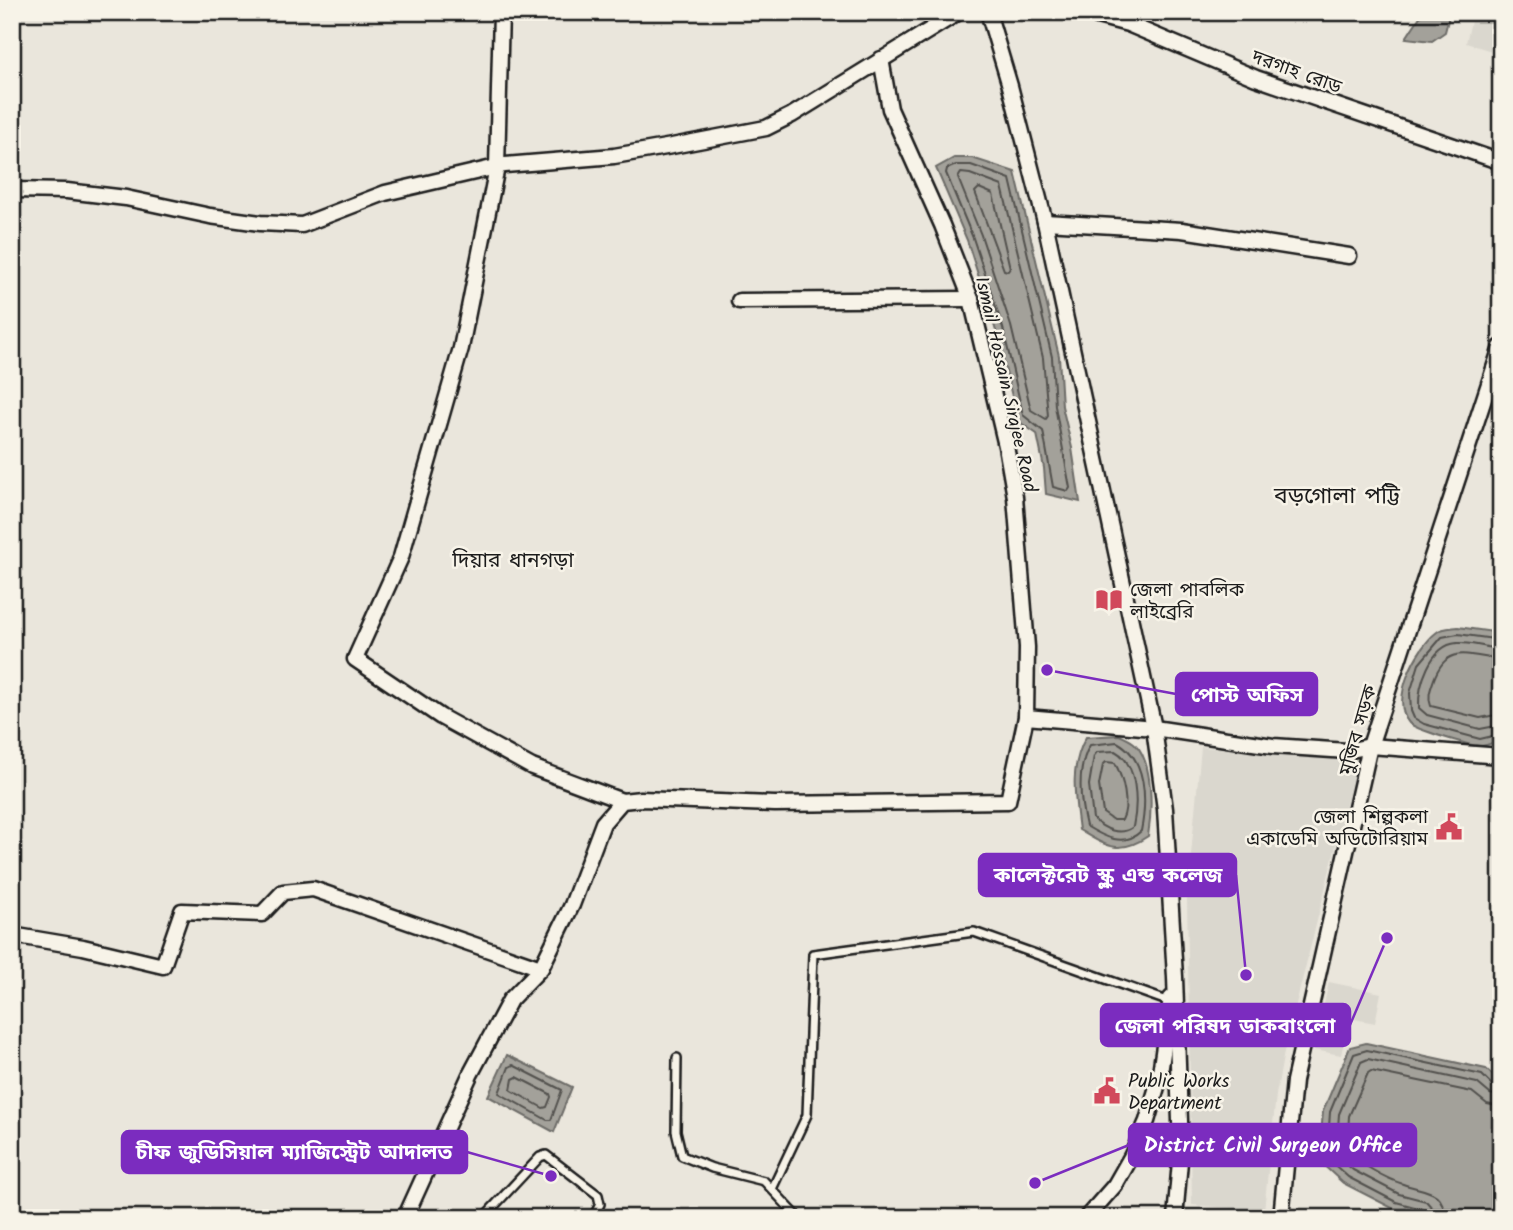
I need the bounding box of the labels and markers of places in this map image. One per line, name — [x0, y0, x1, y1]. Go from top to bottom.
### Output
place label: জেলা পাবলিক লাইব্রেরি — [1129, 576, 1245, 628]
library icon: জেলা পাবলিক লাইব্রেরি — [1094, 585, 1124, 615]
callout: পোস্ট অফিস — [1176, 673, 1317, 715]
place label: জেলা শিল্পকলা একাডেমি অডিটোরিয়াম — [1246, 803, 1429, 855]
public building icon: জেলা শিল্পকলা একাডেমি অডিটোরিয়াম — [1434, 812, 1464, 842]
callout: কালেক্টরেট স্কুল এন্ড কলেজ — [979, 854, 1236, 896]
callout: জেলা পরিষদ ডাকবাংলো — [1101, 1004, 1350, 1046]
place label: Public Works Department — [1128, 1067, 1229, 1119]
public building icon: Public Works Department — [1092, 1076, 1122, 1106]
callout: District Civil Surgeon Office — [1129, 1124, 1416, 1166]
callout: চীফ জুডিসিয়াল ম্যাজিস্ট্রেট আদালত — [122, 1131, 467, 1173]

